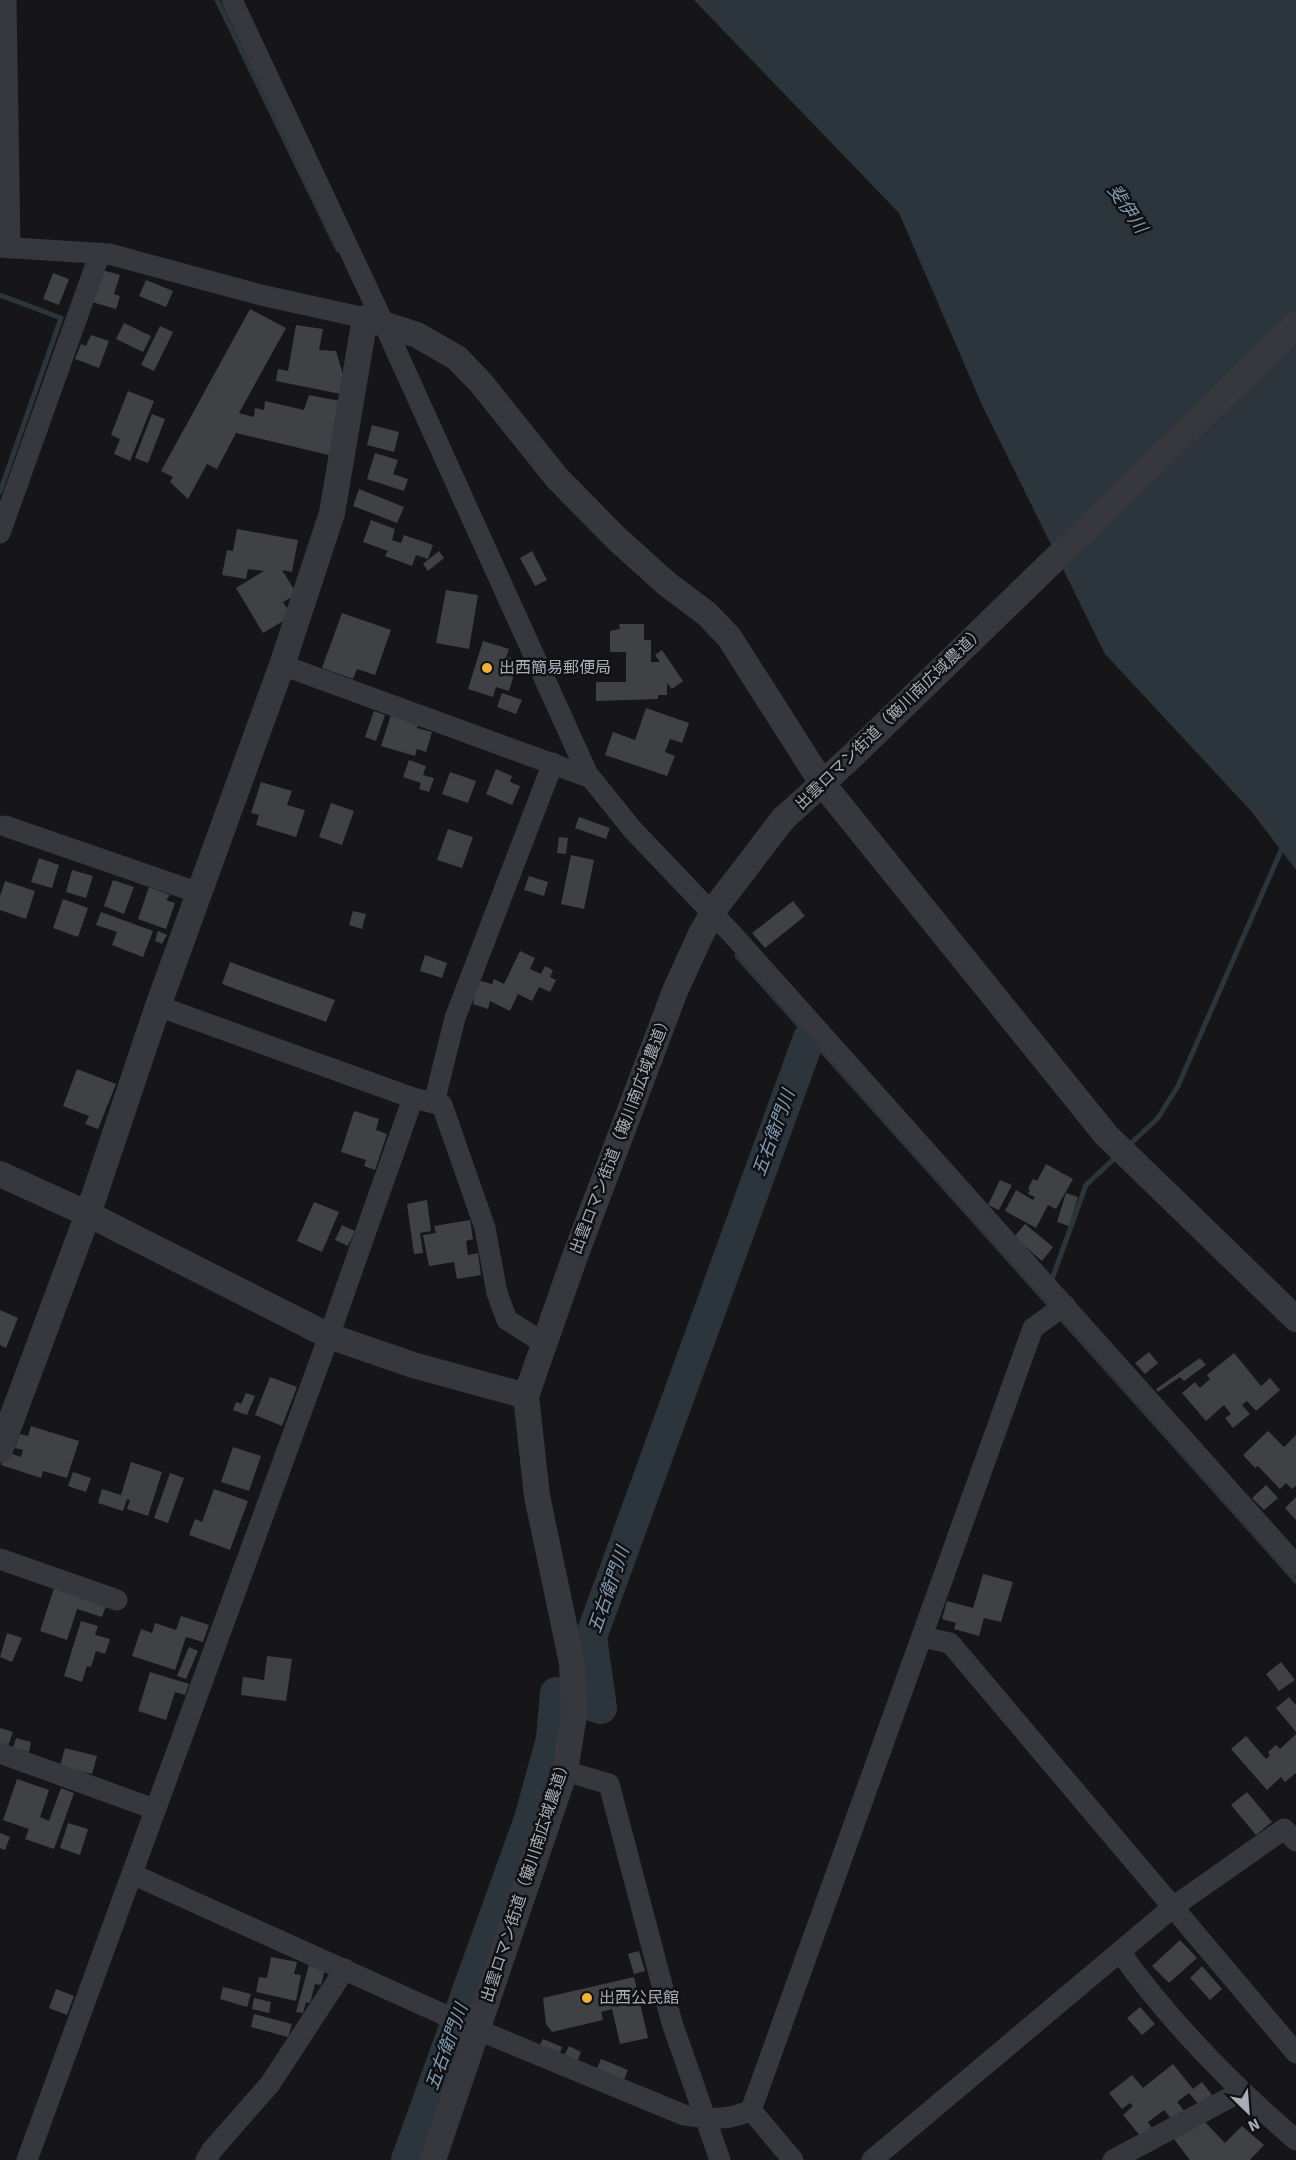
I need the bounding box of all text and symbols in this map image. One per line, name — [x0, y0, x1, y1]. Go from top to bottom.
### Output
water label: 斐伊川 — [1102, 180, 1154, 240]
street label: 出雲ロマン街道（簸川南広域農道） — [790, 621, 990, 815]
place label: 出西簡易郵便局 — [499, 657, 611, 679]
marker: 出西簡易郵便局 — [480, 661, 494, 675]
street label: 出雲ロマン街道（簸川南広域農道） — [565, 1011, 677, 1257]
water label: 五右衛門川 — [747, 1085, 802, 1180]
water label: 五右衛門川 — [583, 1541, 636, 1637]
street label: 出雲ロマン街道（簸川南広域農道） — [476, 1755, 576, 2005]
place label: 出西公民館 — [599, 1987, 679, 2009]
marker: 出西公民館 — [580, 1991, 594, 2005]
water label: 五右衛門川 — [420, 1999, 475, 2094]
north arrow — [1218, 2082, 1278, 2142]
text: N — [1244, 2112, 1263, 2137]

